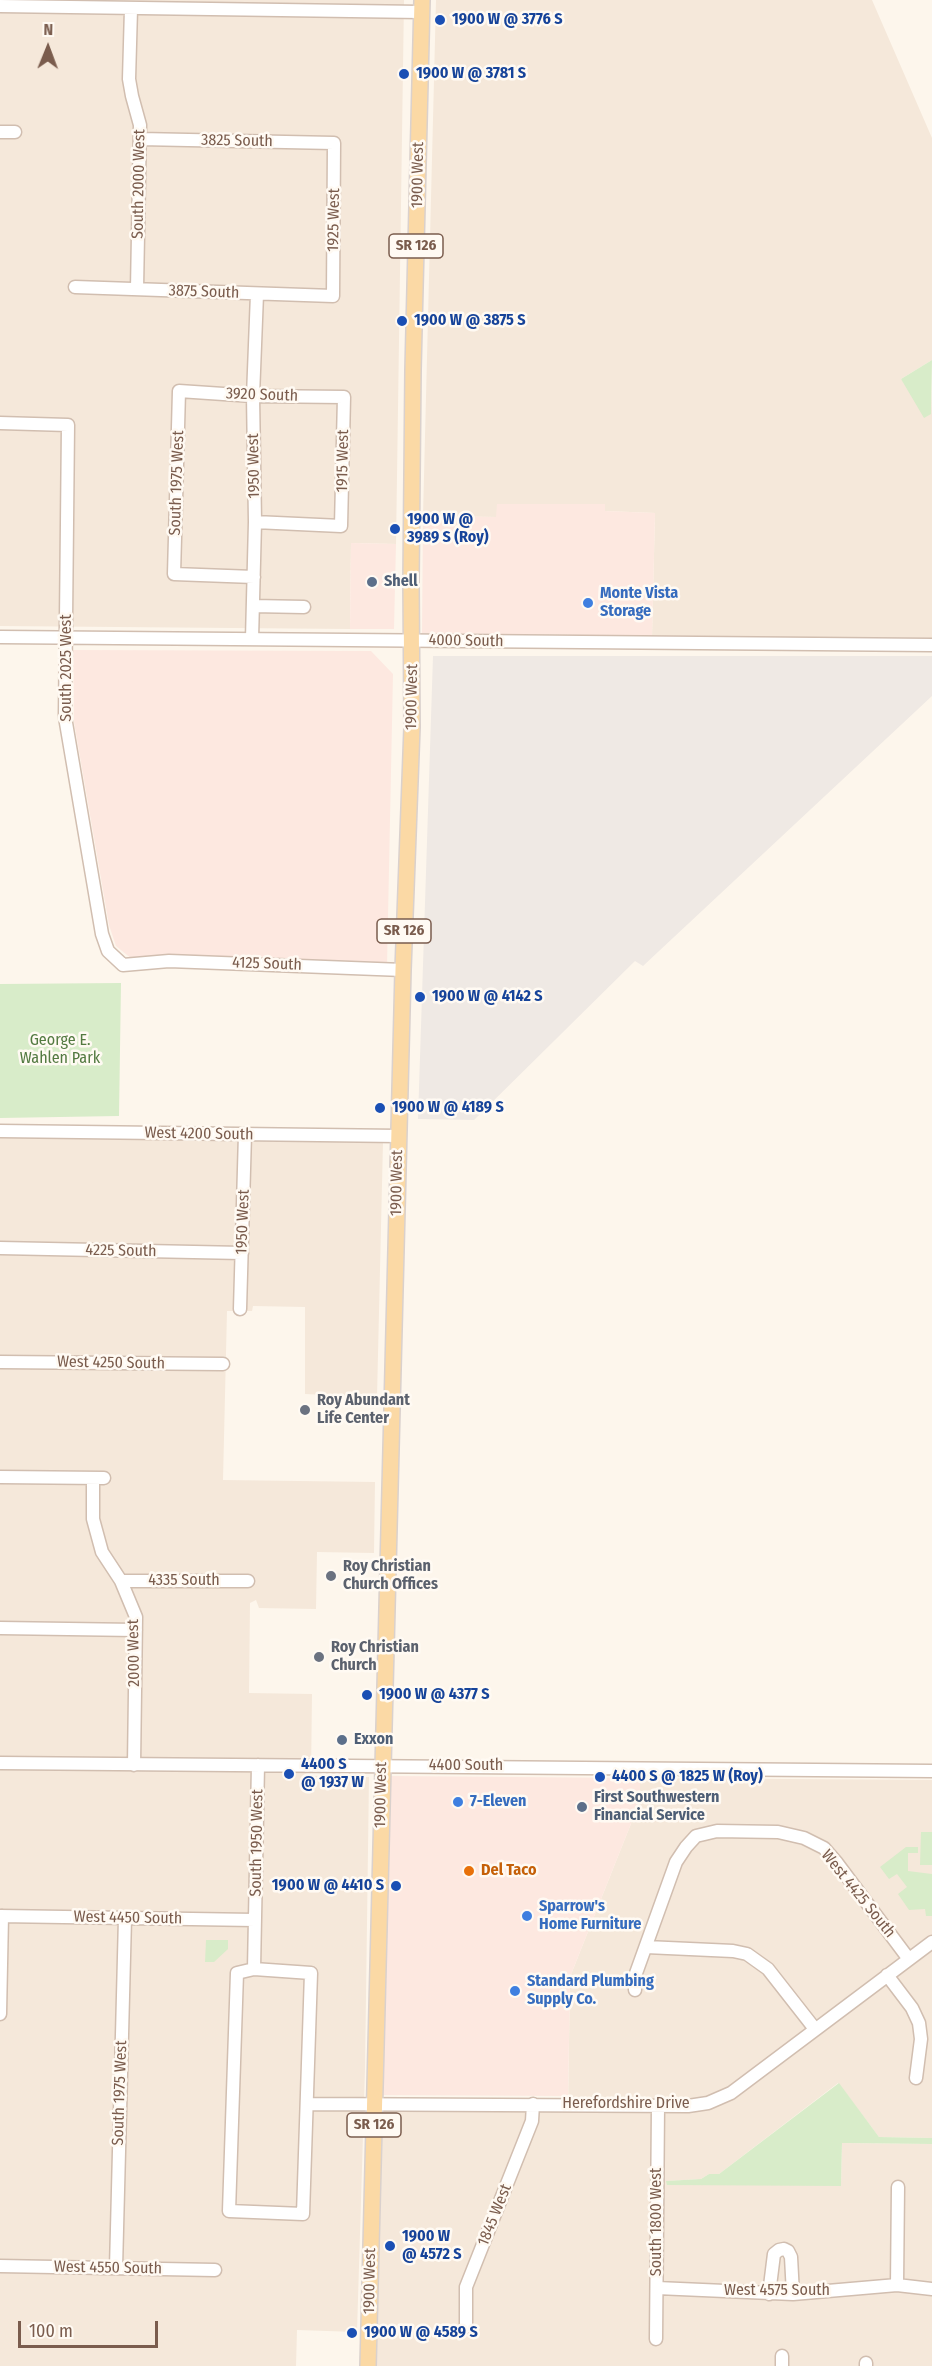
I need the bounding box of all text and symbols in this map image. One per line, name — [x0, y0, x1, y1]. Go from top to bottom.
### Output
place label: 1900 W @ 3776 S — [452, 10, 563, 30]
marker: 1900 W @ 3776 S — [433, 13, 447, 27]
north arrow — [18, 18, 78, 78]
text: N — [43, 20, 53, 39]
place label: 1900 W @ 3781 S — [416, 64, 526, 84]
marker: 1900 W @ 3781 S — [397, 67, 411, 81]
street label: South 2000 West — [128, 129, 150, 239]
street label: 3825 South — [201, 131, 273, 151]
street label: 1900 West — [408, 142, 428, 208]
street label: 1925 West — [324, 188, 344, 252]
road number: SR 126 — [389, 234, 443, 258]
street label: 3875 South — [168, 281, 240, 303]
place label: 1900 W @ 3875 S — [414, 311, 526, 331]
marker: 1900 W @ 3875 S — [395, 314, 409, 328]
street label: 3920 South — [226, 384, 298, 406]
street label: 1915 West — [333, 429, 353, 493]
street label: South 1975 West — [166, 430, 188, 536]
street label: 1950 West — [244, 433, 264, 499]
place label: 1900 W @ 3989 S (Roy) — [407, 510, 489, 548]
marker: 1900 W @ 3989 S (Roy) — [388, 522, 402, 536]
place label: Shell — [384, 572, 418, 592]
marker: Shell — [365, 575, 379, 589]
place label: Monte Vista Storage — [600, 584, 678, 622]
marker: Monte Vista Storage — [581, 596, 595, 610]
street label: South 2025 West — [57, 614, 77, 722]
street label: 4000 South — [428, 631, 504, 651]
street label: 1900 West — [402, 664, 422, 730]
road number: SR 126 — [377, 919, 431, 943]
street label: 4125 South — [232, 953, 302, 975]
place label: 1900 W @ 4142 S — [432, 987, 543, 1007]
marker: 1900 W @ 4142 S — [413, 990, 427, 1004]
park label: George E. Wahlen Park — [20, 1031, 100, 1069]
place label: 1900 W @ 4189 S — [392, 1098, 504, 1118]
marker: 1900 W @ 4189 S — [373, 1101, 387, 1115]
street label: West 4200 South — [144, 1123, 254, 1145]
street label: 1900 West — [387, 1150, 407, 1216]
street label: 1950 West — [232, 1189, 254, 1255]
street label: 4225 South — [85, 1241, 157, 1261]
street label: West 4250 South — [57, 1352, 165, 1374]
place label: Roy Abundant Life Center — [317, 1391, 410, 1429]
marker: Roy Abundant Life Center — [298, 1403, 312, 1417]
place label: Roy Christian Church Offices — [343, 1557, 438, 1595]
marker: Roy Christian Church Offices — [324, 1569, 338, 1583]
street label: 4335 South — [148, 1571, 220, 1591]
street label: 2000 West — [124, 1619, 144, 1687]
place label: Roy Christian Church — [331, 1638, 419, 1676]
marker: Roy Christian Church — [312, 1650, 326, 1664]
place label: 1900 W @ 4377 S — [379, 1685, 489, 1705]
marker: 1900 W @ 4377 S — [360, 1688, 374, 1702]
place label: Exxon — [354, 1730, 393, 1750]
marker: Exxon — [335, 1733, 349, 1747]
place label: 4400 S @ 1937 W — [301, 1755, 364, 1793]
street label: 4400 South — [429, 1756, 503, 1776]
street label: 1900 West — [371, 1762, 391, 1828]
marker: 4400 S @ 1937 W — [282, 1767, 296, 1781]
place label: 4400 S @ 1825 W (Roy) — [612, 1767, 763, 1787]
marker: 4400 S @ 1825 W (Roy) — [593, 1770, 607, 1784]
place label: First Southwestern Financial Service — [594, 1788, 719, 1826]
street label: South 1950 West — [246, 1789, 268, 1897]
place label: 7-Eleven — [470, 1792, 526, 1812]
marker: 7-Eleven — [451, 1795, 465, 1809]
marker: First Southwestern Financial Service — [575, 1800, 589, 1814]
street label: West 4425 South — [817, 1846, 899, 1942]
place label: Del Taco — [481, 1861, 537, 1881]
marker: Del Taco — [462, 1864, 476, 1878]
place label: 1900 W @ 4410 S — [272, 1876, 384, 1896]
marker: 1900 W @ 4410 S — [389, 1879, 403, 1893]
place label: Sparrow's Home Furniture — [539, 1897, 641, 1935]
street label: West 4450 South — [73, 1907, 183, 1929]
marker: Sparrow's Home Furniture — [520, 1909, 534, 1923]
place label: Standard Plumbing Supply Co. — [527, 1972, 654, 2010]
marker: Standard Plumbing Supply Co. — [508, 1984, 522, 1998]
street label: South 1975 West — [109, 2040, 131, 2146]
street label: Herefordshire Drive — [562, 2094, 690, 2114]
road number: SR 126 — [347, 2113, 401, 2137]
street label: South 1800 West — [647, 2168, 667, 2276]
street label: 1845 West — [474, 2181, 516, 2249]
place label: 1900 W @ 4572 S — [402, 2227, 461, 2265]
marker: 1900 W @ 4572 S — [383, 2239, 397, 2253]
street label: 1900 West — [360, 2248, 380, 2314]
street label: West 4550 South — [54, 2257, 162, 2279]
street label: West 4575 South — [724, 2281, 830, 2301]
scale bar — [21, 2309, 160, 2347]
text: 100 m — [29, 2320, 73, 2342]
place label: 1900 W @ 4589 S — [364, 2323, 478, 2343]
marker: 1900 W @ 4589 S — [345, 2326, 359, 2340]

